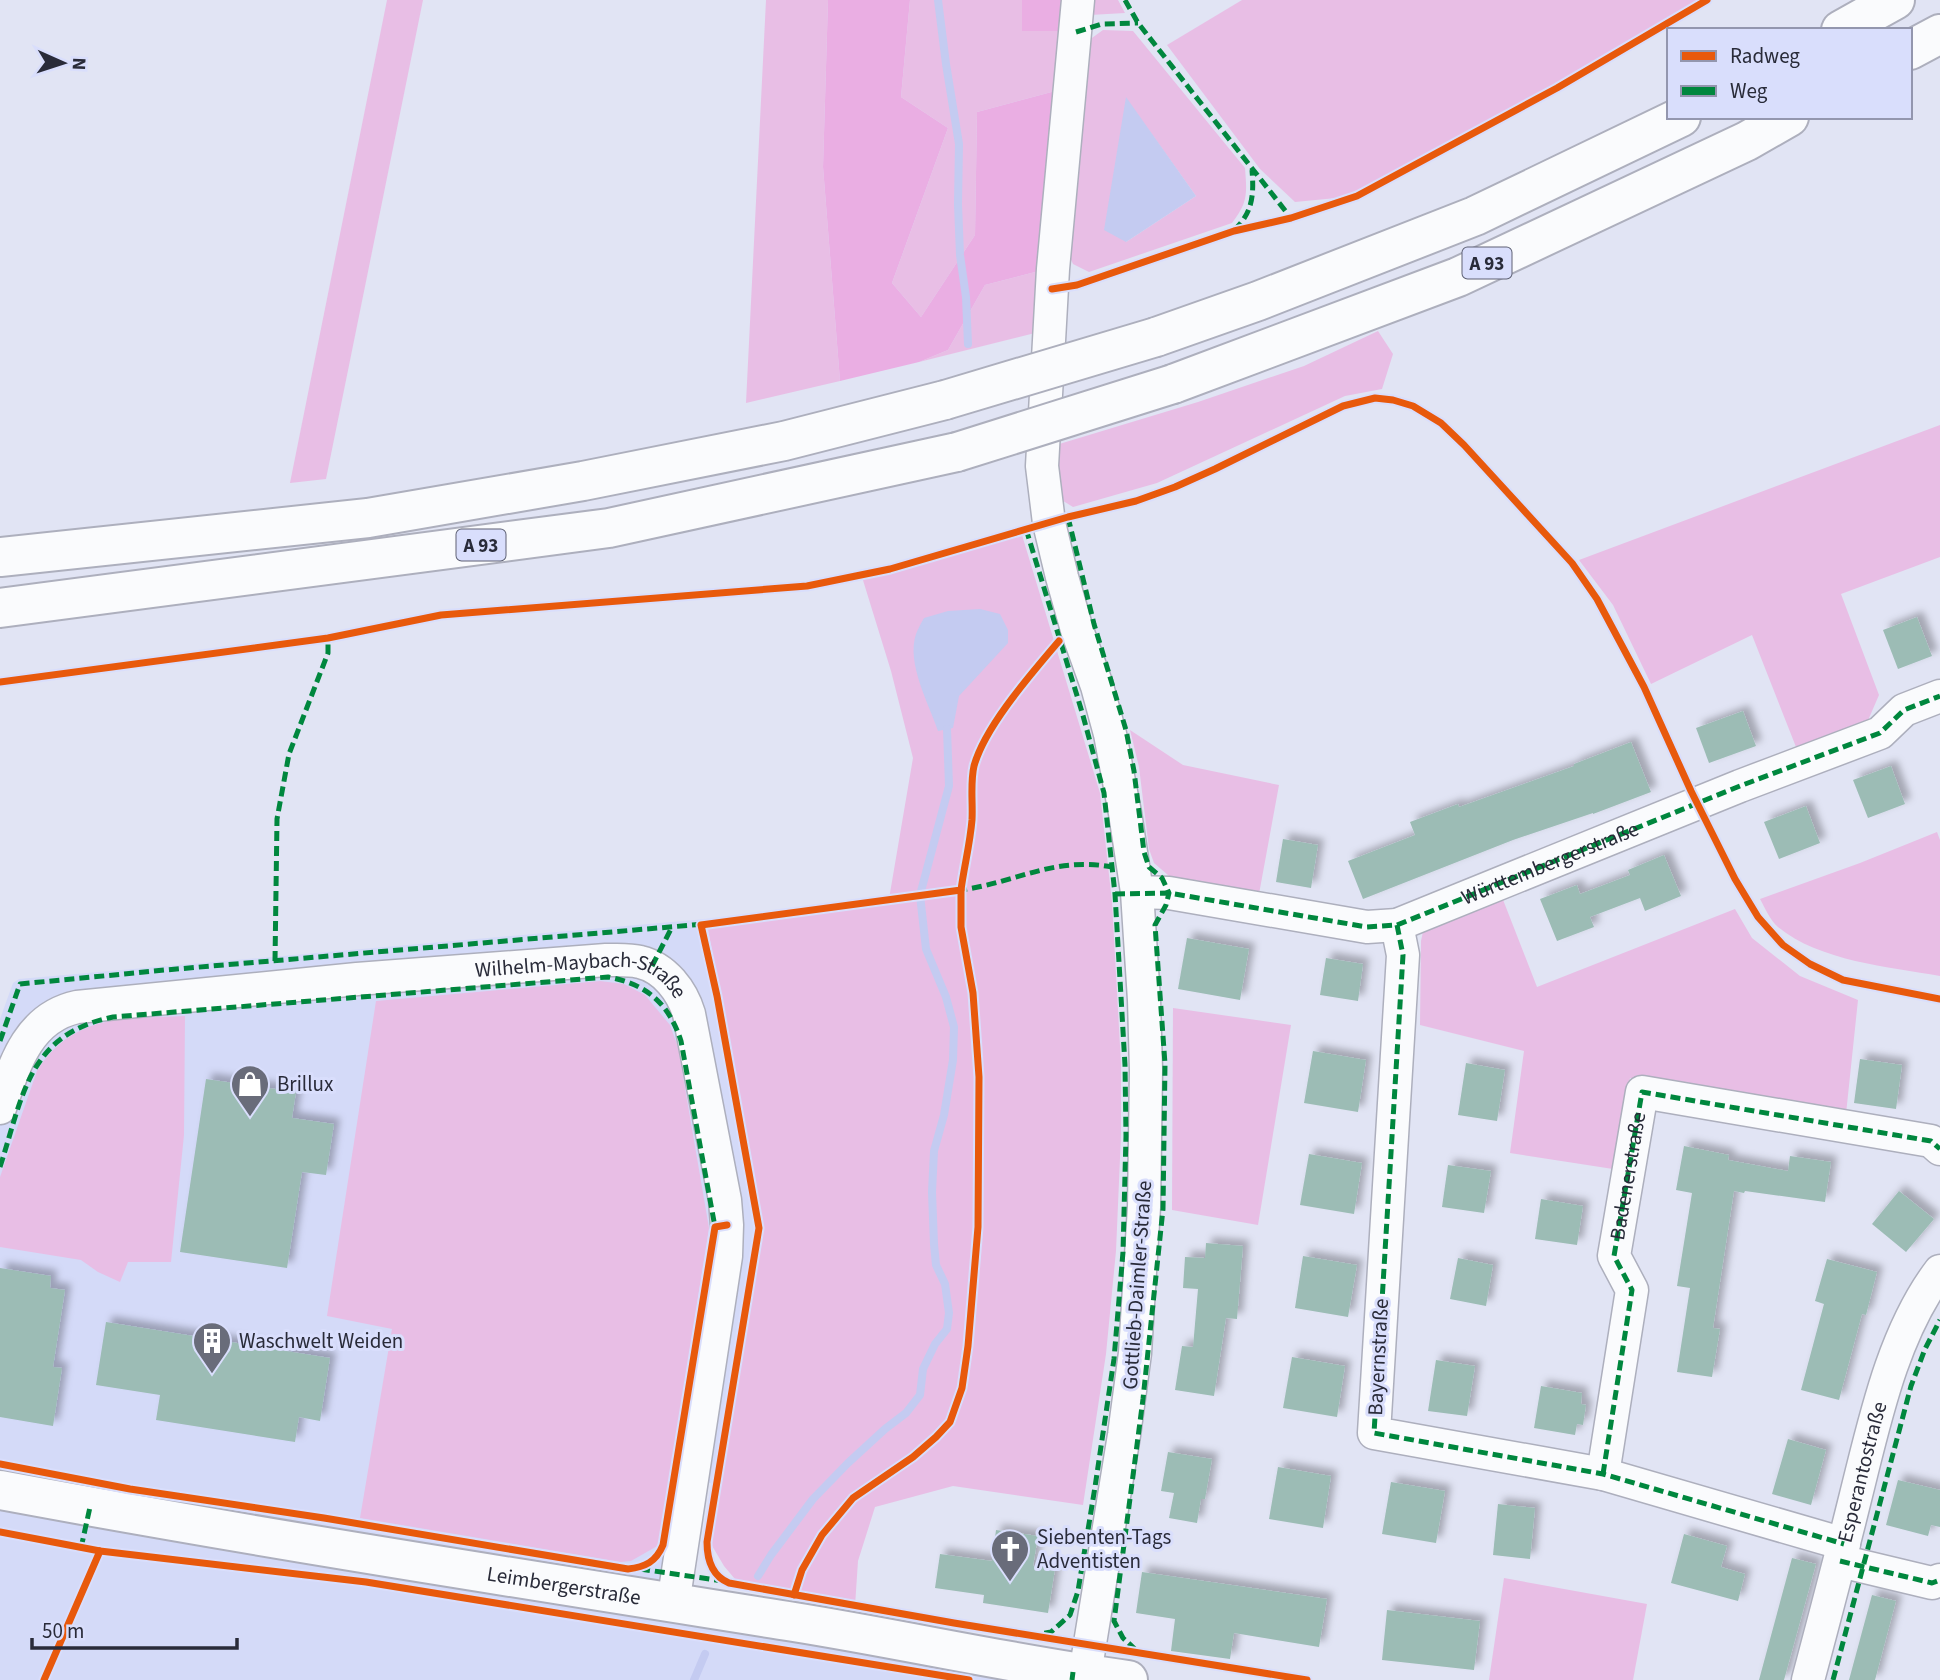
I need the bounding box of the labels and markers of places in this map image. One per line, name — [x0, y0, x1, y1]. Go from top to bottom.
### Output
shop icon: Brillux — [229, 1063, 271, 1118]
place label: Brillux — [277, 1069, 334, 1099]
building icon: Waschwelt Weiden — [191, 1320, 233, 1375]
place label: Waschwelt Weiden — [239, 1326, 403, 1356]
place label: Siebenten-Tags Adventisten — [1037, 1522, 1171, 1576]
church icon: Siebenten-Tags Adventisten — [989, 1528, 1031, 1583]

